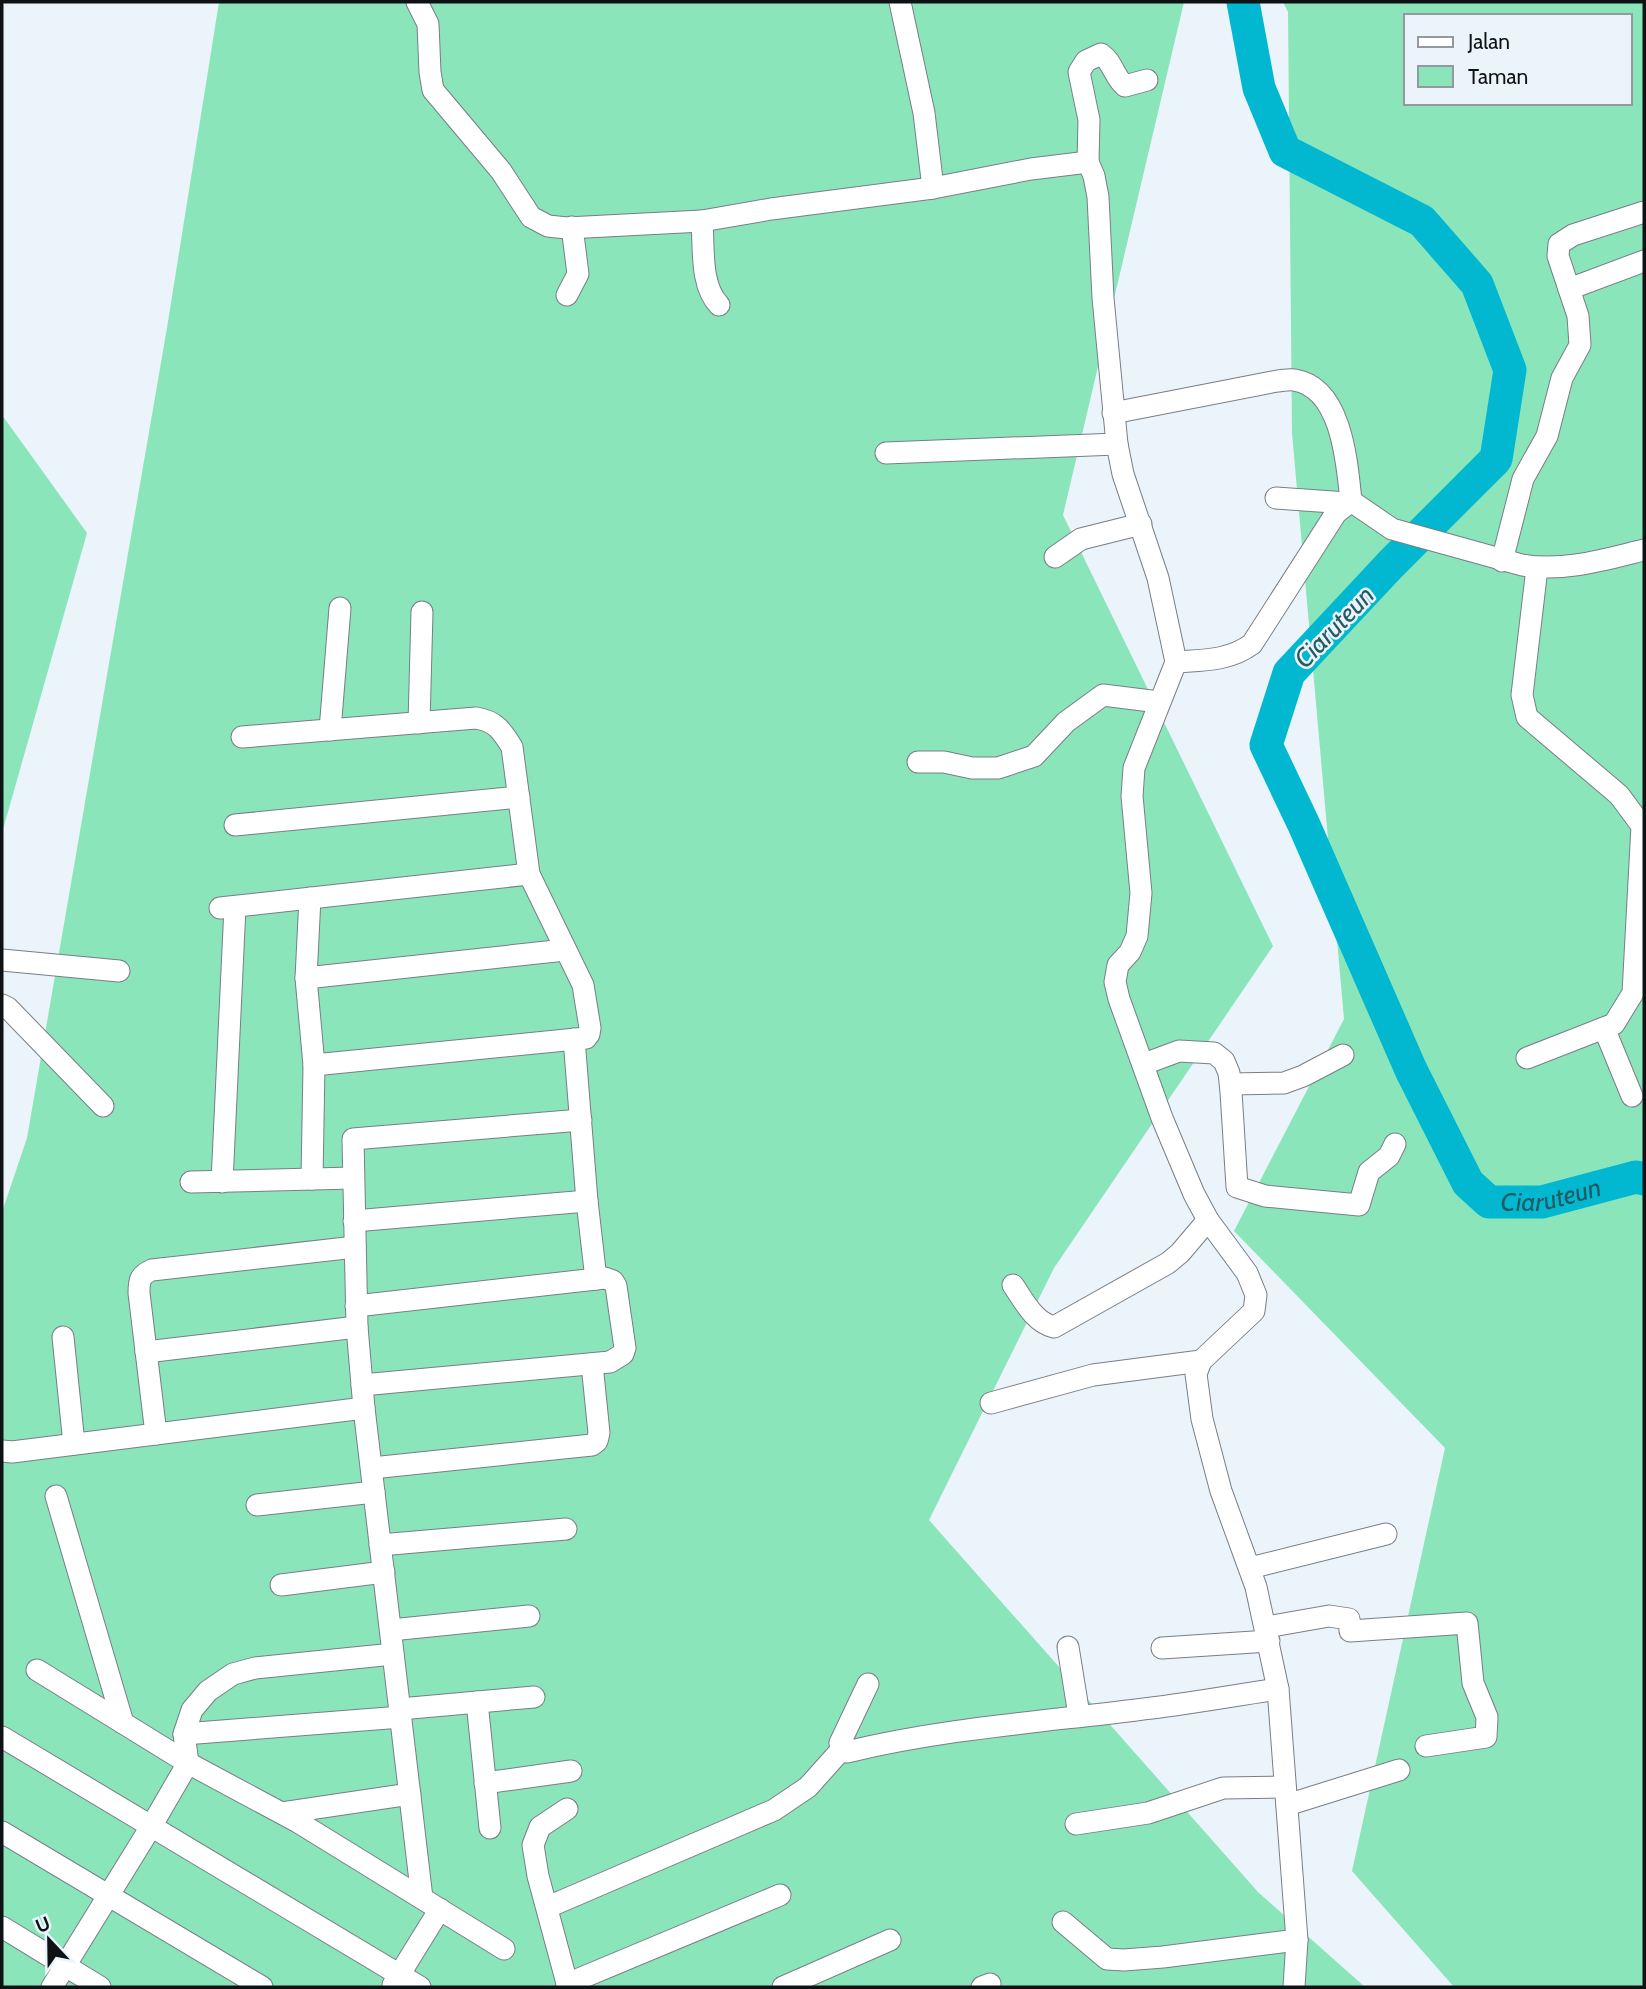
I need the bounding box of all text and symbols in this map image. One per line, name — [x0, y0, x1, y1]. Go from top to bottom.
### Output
legend — [1404, 14, 1632, 105]
text: Jalan — [1467, 29, 1510, 54]
text: Taman — [1468, 64, 1528, 89]
water label: Ciaruteun — [1287, 579, 1381, 675]
water label: Ciaruteun — [1501, 1171, 1605, 1218]
north arrow — [14, 1905, 84, 1975]
text: U — [32, 1911, 53, 1938]

